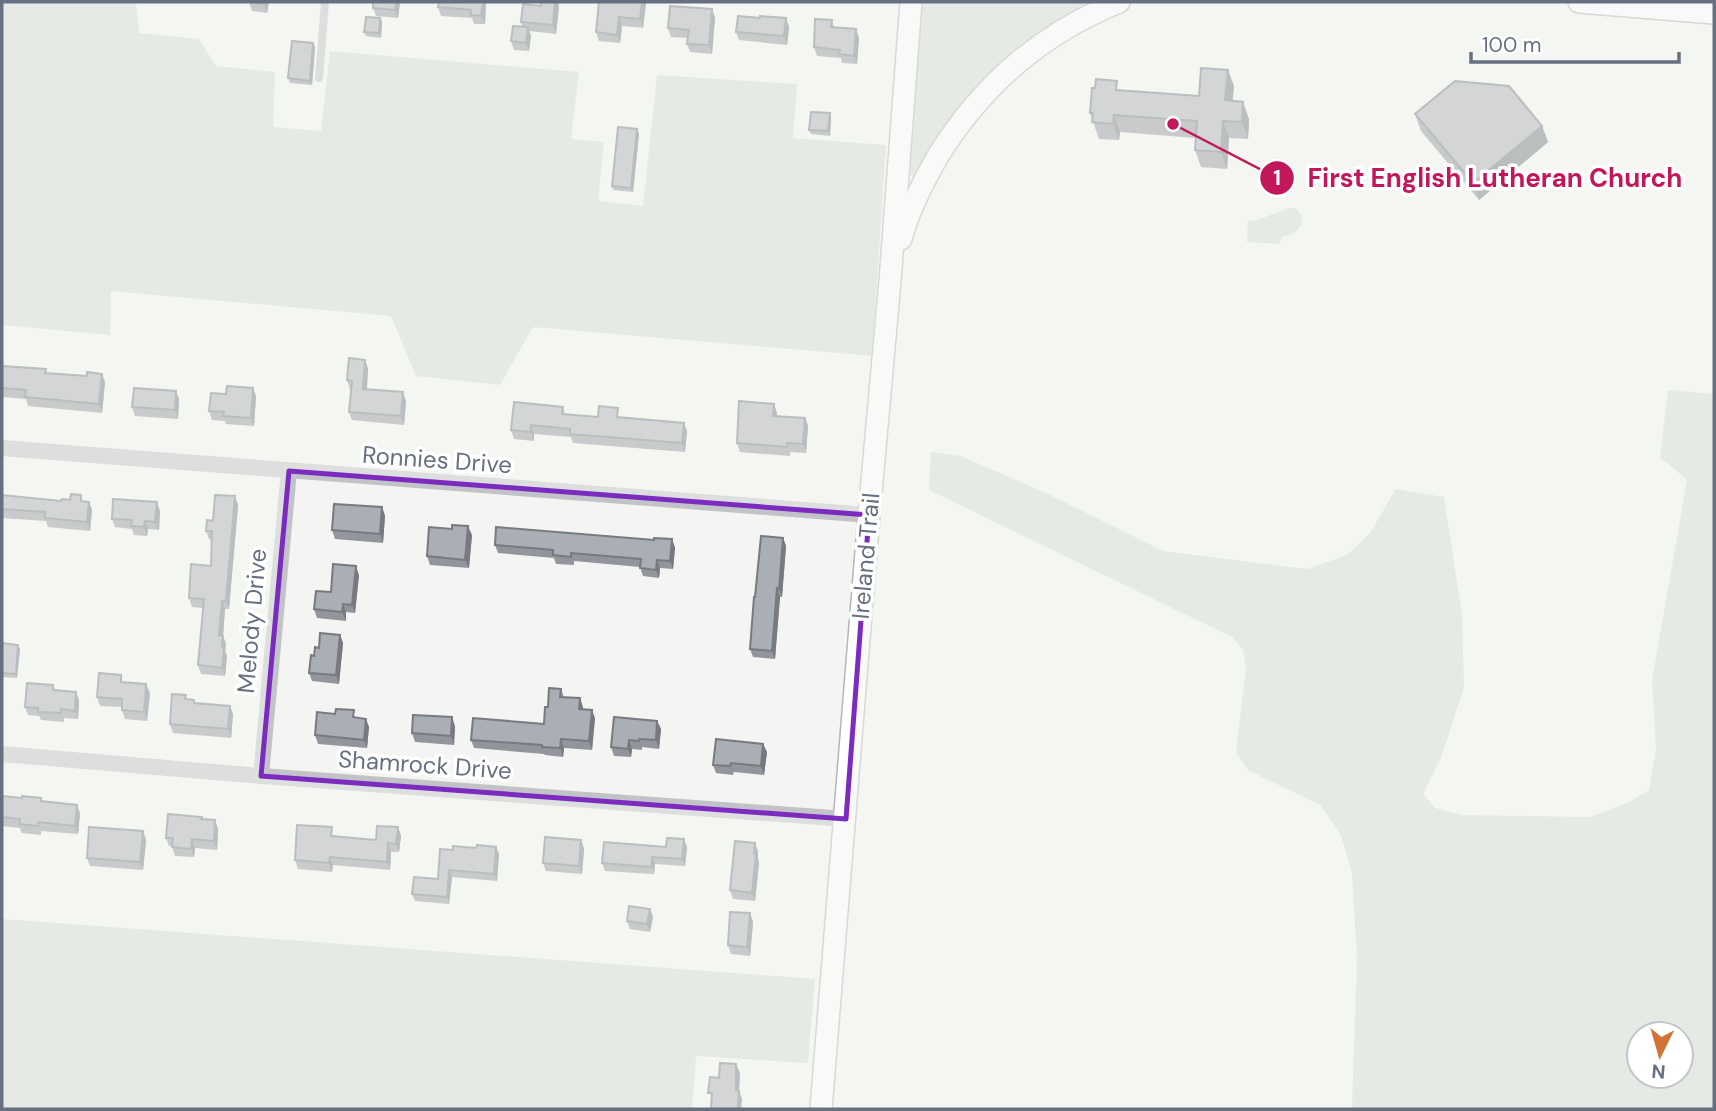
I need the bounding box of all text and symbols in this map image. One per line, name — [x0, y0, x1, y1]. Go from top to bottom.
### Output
scale bar — [1471, 21, 1679, 65]
text: 100 m — [1482, 31, 1542, 59]
callout: First English Lutheran Church — [1259, 155, 1697, 202]
text: First English Lutheran Church — [1308, 161, 1682, 195]
text: 1 — [1273, 164, 1281, 192]
street label: Ronnies Drive — [361, 439, 513, 480]
street label: Ireland Trail — [845, 492, 886, 620]
street label: Melody Drive — [230, 547, 273, 695]
street label: Shamrock Drive — [337, 743, 513, 786]
north arrow — [1625, 1020, 1695, 1090]
text: N — [1651, 1058, 1667, 1084]

